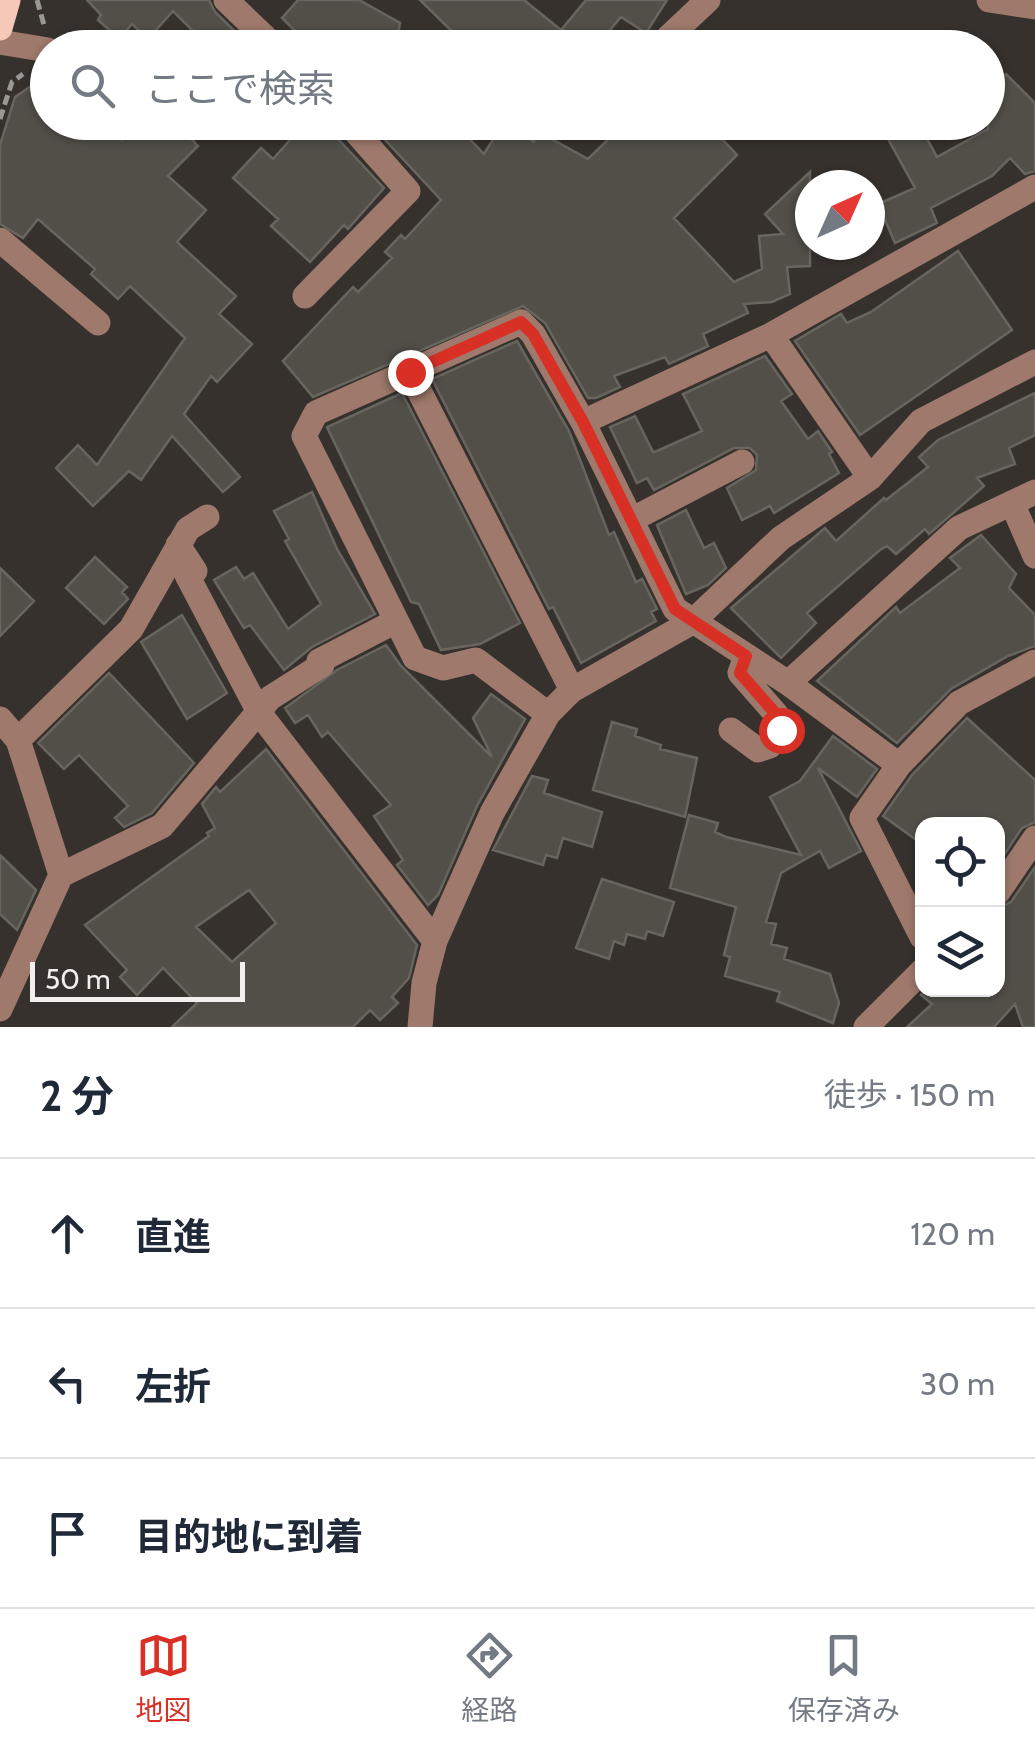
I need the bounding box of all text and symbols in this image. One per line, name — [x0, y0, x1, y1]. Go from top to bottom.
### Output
search box — [30, 30, 1005, 140]
icon: search — [65, 58, 120, 113]
text: ここで検索 — [145, 65, 335, 112]
north arrow — [795, 170, 885, 260]
route end — [388, 350, 434, 396]
route start — [759, 708, 805, 754]
map controls — [915, 817, 1005, 997]
button: locate — [915, 817, 1005, 907]
button: layers — [915, 907, 1005, 997]
scale bar — [30, 957, 245, 1001]
text: 50 m — [45, 962, 111, 996]
text: 2 分 — [40, 1070, 114, 1122]
text: 徒歩 · 150 m — [824, 1075, 995, 1114]
icon: ahead — [40, 1206, 95, 1261]
text: 直進 — [135, 1213, 211, 1260]
text: 120 m — [910, 1214, 995, 1253]
icon: left — [40, 1356, 95, 1411]
text: 左折 — [135, 1363, 211, 1410]
text: 30 m — [920, 1364, 995, 1403]
icon: arrive — [40, 1506, 95, 1561]
text: 目的地に到着 — [135, 1513, 363, 1560]
tab: 地図 — [135, 1628, 191, 1728]
tab: 経路 — [461, 1628, 518, 1728]
tab: 保存済み — [788, 1628, 900, 1728]

